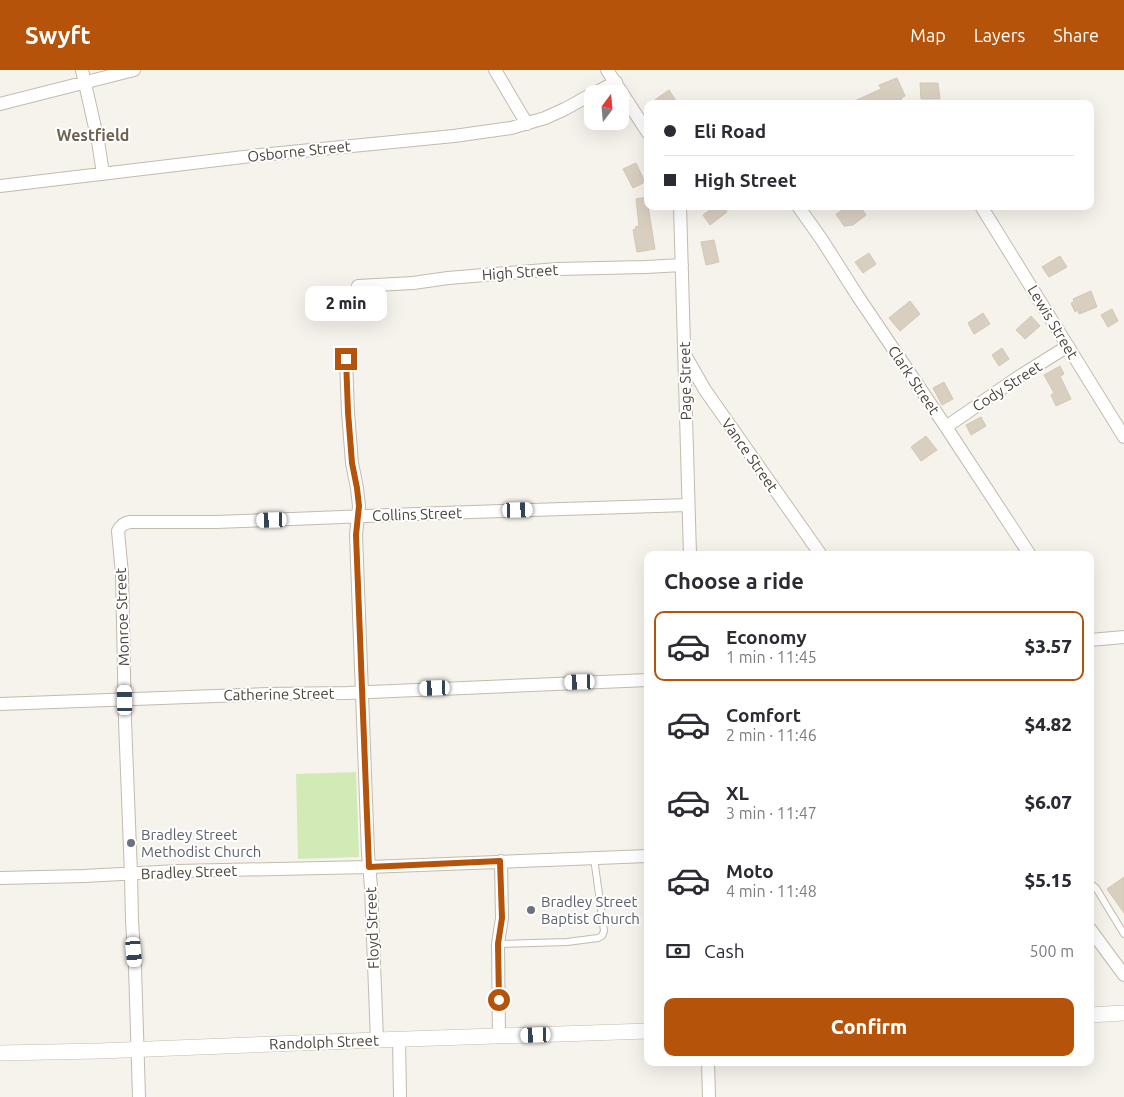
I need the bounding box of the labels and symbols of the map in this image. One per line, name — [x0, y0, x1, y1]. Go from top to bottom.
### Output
north arrow — [584, 85, 629, 130]
district label: Westfield — [57, 126, 129, 144]
street label: Osborne Street — [247, 137, 351, 165]
street label: High Street — [481, 261, 559, 283]
street label: Lewis Street — [1024, 282, 1082, 362]
callout: 2 min — [305, 286, 387, 322]
street label: Page Street — [676, 341, 694, 421]
street label: Clark Street — [885, 342, 943, 418]
route end — [335, 348, 357, 370]
street label: Cody Street — [969, 357, 1045, 415]
street label: Vance Street — [718, 415, 782, 495]
car — [502, 502, 533, 518]
street label: Collins Street — [372, 504, 462, 524]
car — [256, 512, 287, 528]
street label: Monroe Street — [112, 567, 132, 666]
car — [564, 674, 595, 690]
car — [419, 680, 450, 696]
car — [117, 685, 132, 715]
street label: Catherine Street — [223, 685, 335, 703]
place label: Bradley Street Methodist Church — [141, 826, 261, 860]
marker: Bradley Street Methodist Church — [125, 837, 137, 849]
street label: Bradley Street — [141, 862, 238, 882]
street label: Floyd Street — [362, 887, 382, 969]
place label: Bradley Street Baptist Church — [541, 893, 640, 927]
marker: Bradley Street Baptist Church — [525, 904, 537, 916]
car — [125, 936, 142, 968]
route start — [488, 989, 510, 1011]
car — [520, 1027, 551, 1043]
street label: Randolph Street — [269, 1032, 379, 1052]

